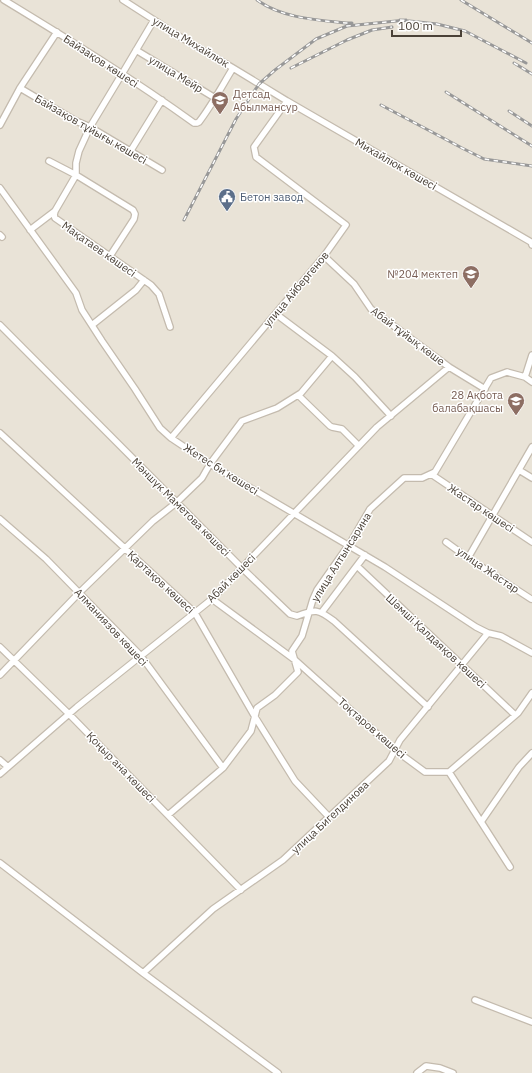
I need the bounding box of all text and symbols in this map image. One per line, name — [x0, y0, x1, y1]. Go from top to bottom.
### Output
scale bar — [392, 12, 461, 38]
street label: улица Михайлюк — [150, 14, 232, 70]
text: 100 m — [398, 18, 433, 33]
street label: Байзақов көшесі — [61, 32, 141, 90]
street label: улица Мейр — [146, 52, 206, 96]
place label: Детсад Абылмансур — [233, 87, 298, 114]
school or university icon: Детсад Абылмансур — [210, 90, 230, 115]
street label: Байзақов тұйығы көшесі — [32, 91, 150, 167]
street label: Михайлюк көшесі — [353, 135, 439, 193]
public building icon: Бетон завод — [217, 187, 237, 212]
place label: Бетон завод — [240, 190, 304, 204]
street label: Мақатаев көшесі — [59, 218, 139, 280]
street label: улица Айбергенов — [260, 248, 332, 330]
school or university icon: №204 мектеп — [461, 264, 481, 289]
place label: №204 мектеп — [387, 267, 458, 281]
street label: Абай тұйық көше — [368, 304, 448, 368]
place label: 28 Ақбота балабақшасы — [432, 388, 503, 415]
school or university icon: 28 Ақбота балабақшасы — [506, 391, 526, 416]
street label: Жетес би көшесі — [181, 440, 261, 498]
street label: Мәншүк Маметова көшесі — [129, 455, 233, 559]
street label: Жастар көшесі — [445, 481, 517, 535]
street label: улица Алтынсарина — [308, 510, 374, 604]
street label: улица Жастар — [454, 544, 522, 596]
street label: Қартақов көшесі — [125, 547, 197, 617]
street label: Абай көшесі — [204, 551, 258, 605]
street label: Алманиязов көшесі — [71, 585, 151, 669]
street label: Шәмші Қалдаяқов көшесі — [383, 591, 489, 691]
street label: Тоқтаров көшесі — [335, 695, 409, 761]
street label: Қоңыр ана көшесі — [84, 729, 158, 805]
street label: улица Бигелдинова — [288, 777, 372, 857]

